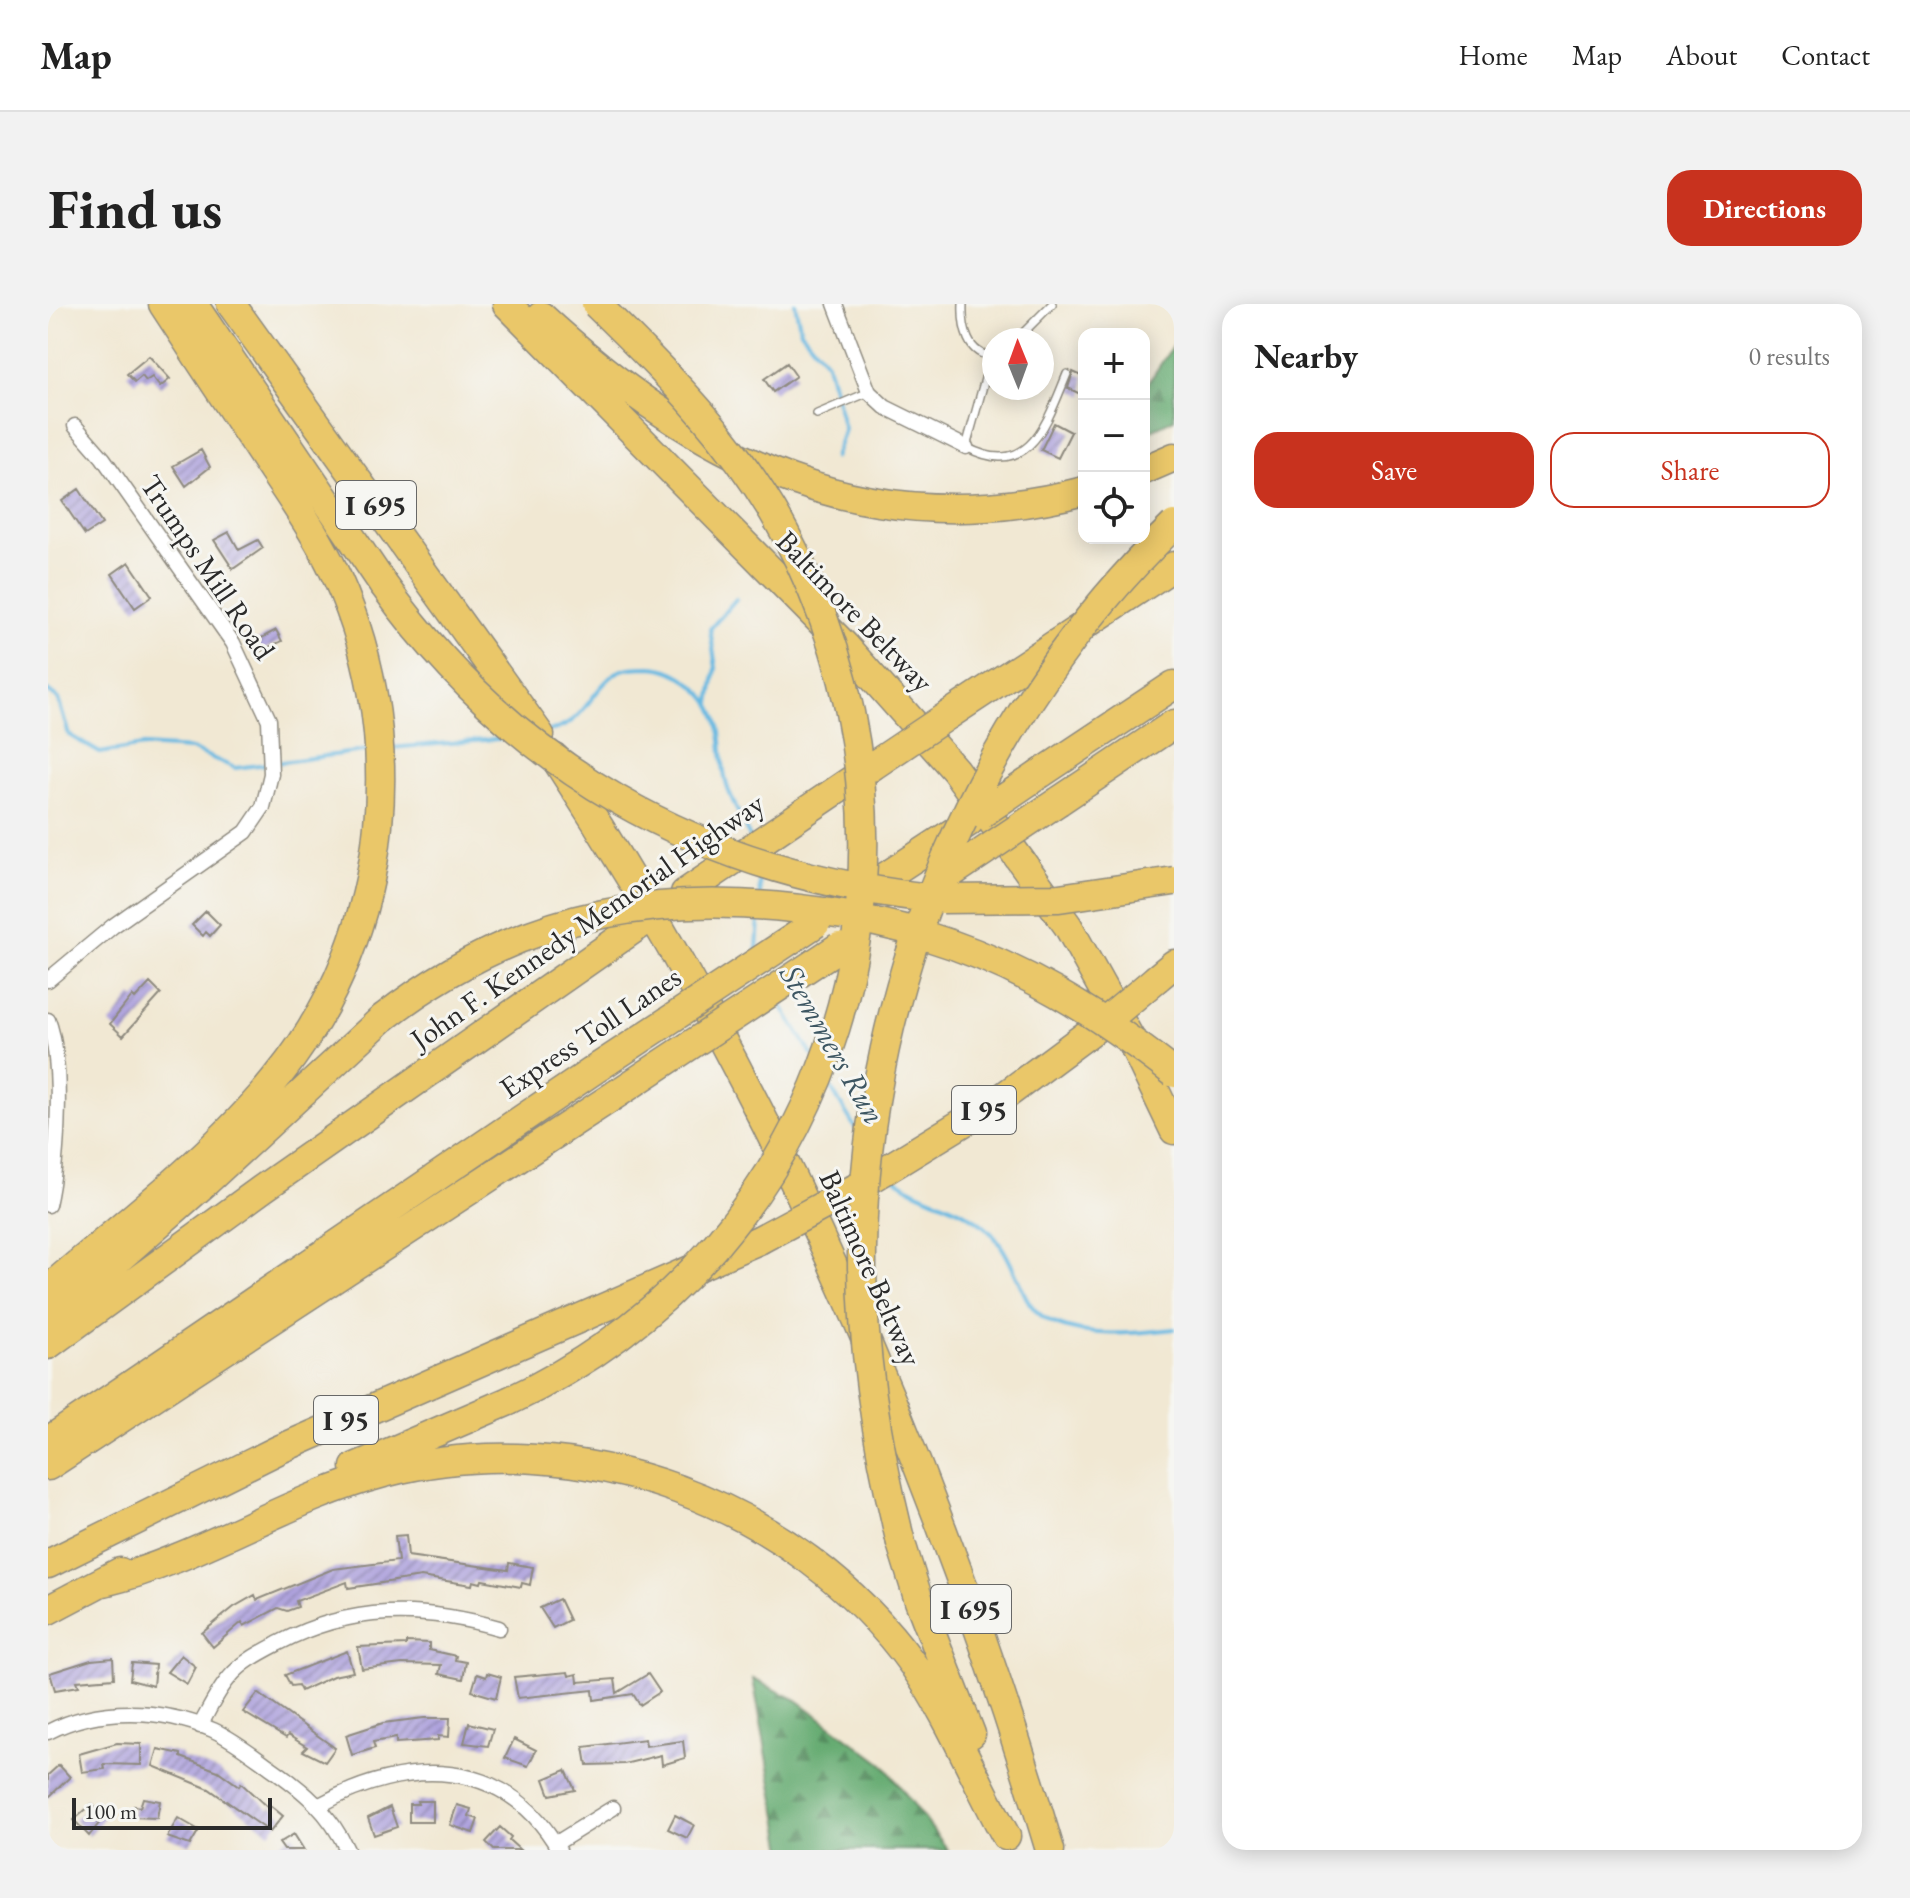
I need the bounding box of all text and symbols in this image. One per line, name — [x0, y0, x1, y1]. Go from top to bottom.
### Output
text: Map — [40, 31, 112, 80]
text: Home — [1458, 37, 1528, 73]
text: Map — [1572, 37, 1622, 73]
text: About — [1666, 37, 1737, 73]
text: Contact — [1781, 37, 1870, 73]
button: Directions — [1667, 170, 1862, 246]
text: Find us — [48, 172, 222, 245]
north arrow — [982, 328, 1054, 400]
map controls — [1078, 328, 1150, 544]
button: + — [1078, 328, 1150, 400]
text: Nearby — [1254, 334, 1358, 378]
text: 0 results — [1749, 339, 1830, 373]
button: − — [1078, 400, 1150, 472]
button: Save — [1254, 432, 1534, 508]
button: Share — [1550, 432, 1830, 508]
street label: Trumps Mill Road — [132, 467, 285, 668]
button: locate — [1078, 472, 1150, 544]
road number: I 695 — [336, 481, 416, 529]
street label: Baltimore Beltway — [768, 522, 943, 701]
street label: John F. Kennedy Memorial Highway — [400, 783, 772, 1060]
water label: Stemmers Run — [770, 956, 896, 1132]
street label: Express Toll Lanes — [492, 957, 688, 1107]
road number: I 95 — [952, 1086, 1016, 1134]
street label: Baltimore Beltway — [810, 1164, 932, 1373]
road number: I 95 — [314, 1396, 378, 1444]
road number: I 695 — [931, 1585, 1011, 1633]
scale bar — [72, 1794, 272, 1830]
text: 100 m — [84, 1797, 137, 1826]

